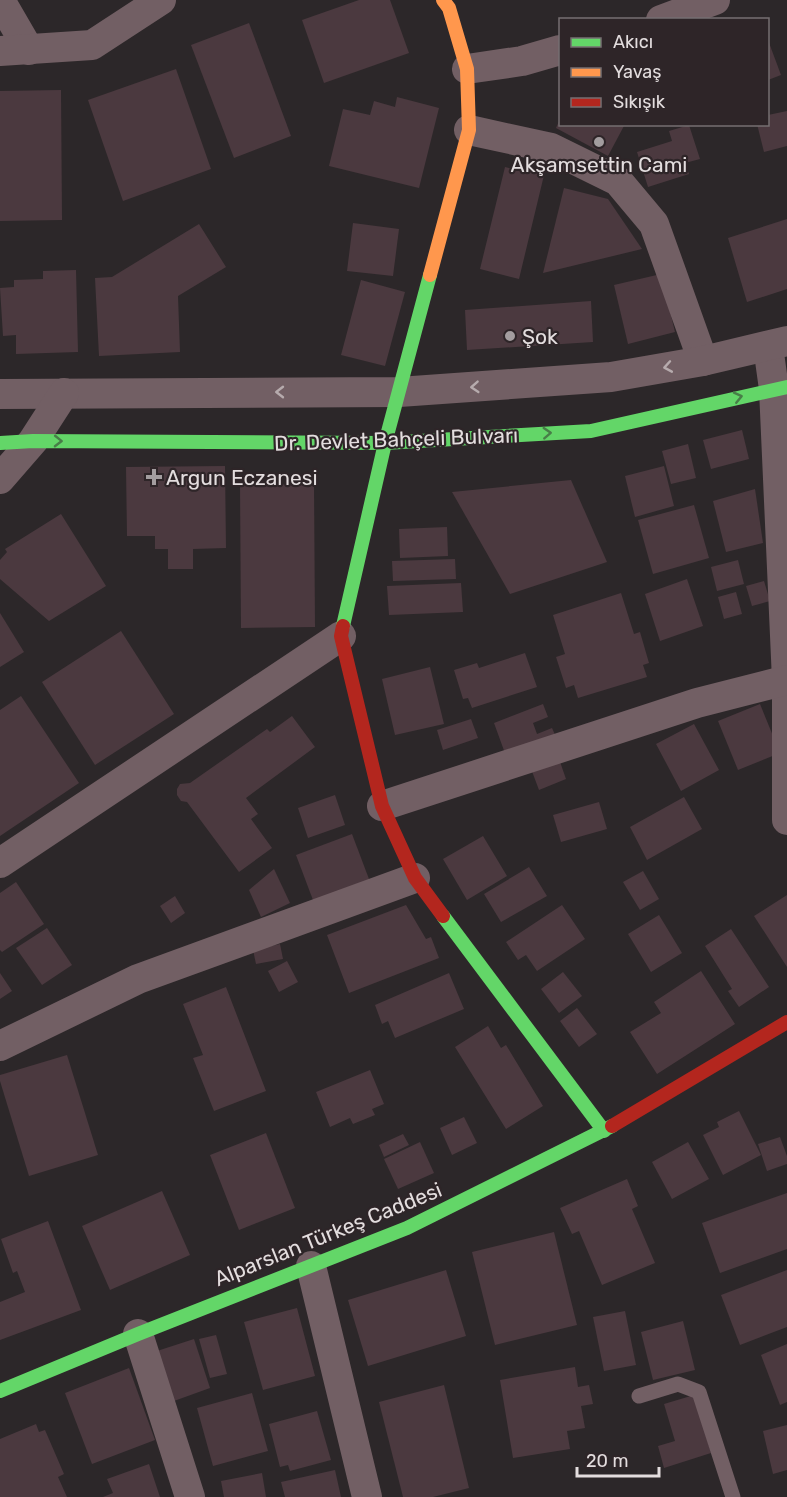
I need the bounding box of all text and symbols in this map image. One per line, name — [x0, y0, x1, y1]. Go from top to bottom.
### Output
legend — [559, 18, 769, 126]
text: Akıcı — [613, 31, 653, 53]
text: Yavaş — [613, 61, 661, 83]
text: Sıkışık — [613, 91, 666, 113]
marker: Akşamsettin Cami — [592, 135, 606, 149]
place label: Akşamsettin Cami — [511, 152, 687, 177]
place label: Şok — [522, 324, 558, 349]
marker: Şok — [503, 329, 517, 343]
one-way arrow — [664, 361, 673, 373]
one-way arrow — [470, 380, 479, 393]
one-way arrow — [275, 386, 284, 398]
one-way arrow — [733, 391, 743, 404]
street label: Dr. Devlet Bahçeli Bulvarı — [274, 422, 518, 456]
one-way arrow — [543, 427, 552, 440]
one-way arrow — [54, 435, 63, 448]
place label: Argun Eczanesi — [166, 465, 318, 490]
marker: Argun Eczanesi — [147, 470, 161, 484]
street label: Alparslan Türkeş Caddesi — [211, 1177, 445, 1291]
scale bar — [577, 1440, 660, 1478]
text: 20 m — [586, 1450, 628, 1472]

